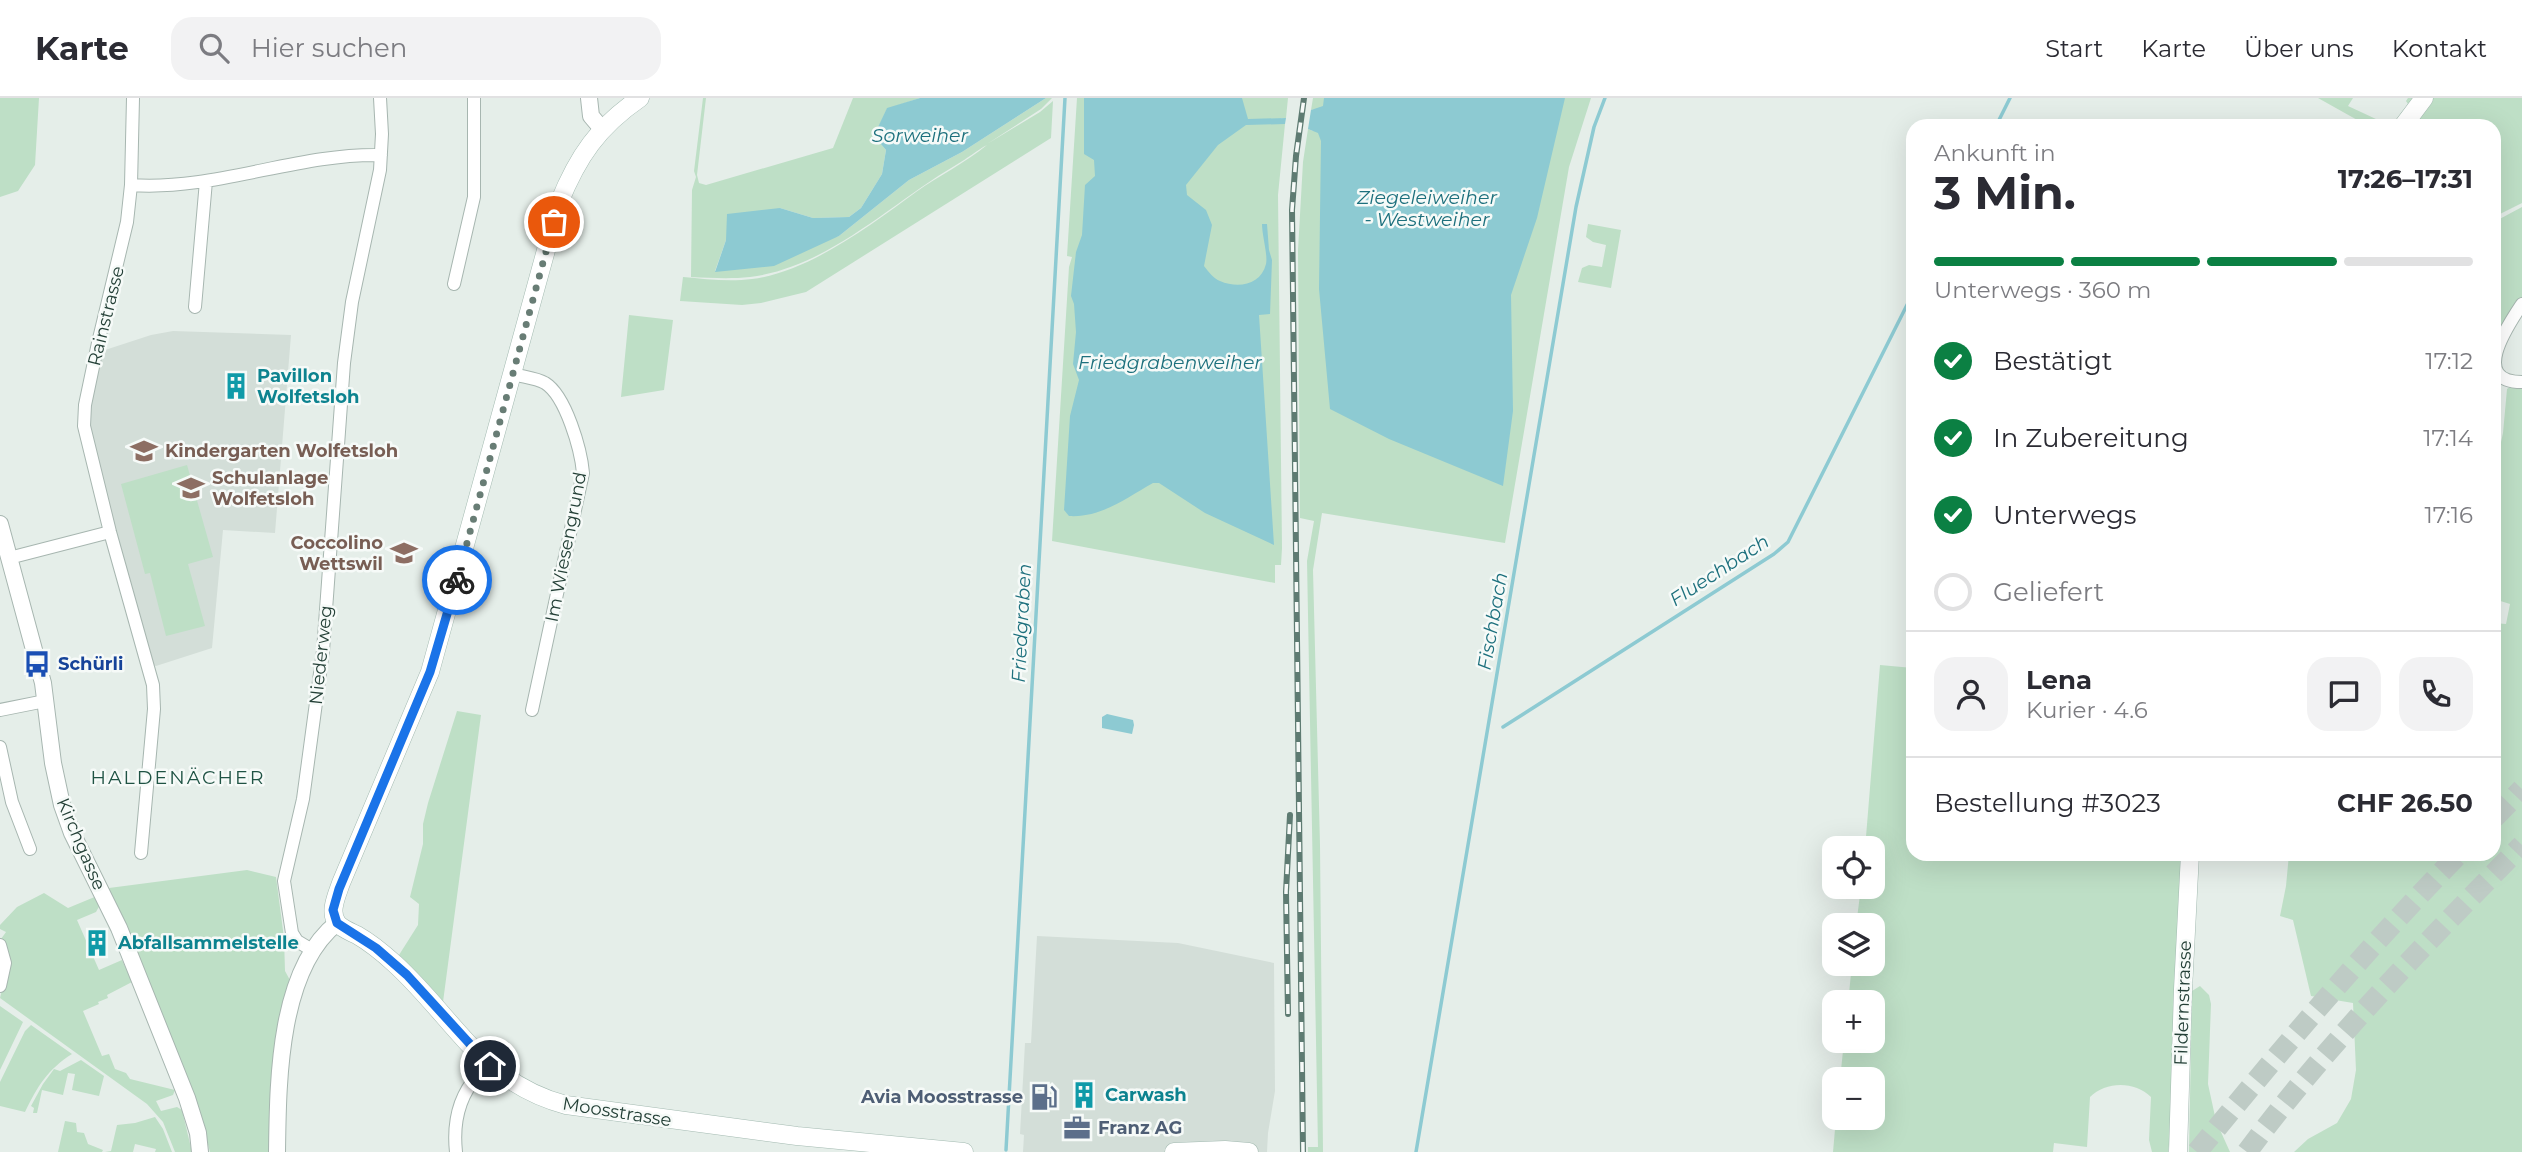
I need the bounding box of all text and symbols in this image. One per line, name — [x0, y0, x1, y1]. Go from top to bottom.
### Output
search box — [171, 17, 661, 80]
text: Karte — [35, 28, 129, 68]
icon: search — [195, 29, 233, 67]
text: Hier suchen — [251, 32, 407, 64]
text: Start — [2045, 34, 2103, 63]
text: Karte — [2141, 34, 2206, 63]
text: Über uns — [2244, 34, 2354, 63]
text: Kontakt — [2392, 34, 2487, 63]
water label: Sorweiher — [872, 124, 969, 147]
text: Ankunft in — [1934, 139, 2055, 167]
text: 17:26–17:31 — [2338, 163, 2473, 195]
text: 3 Min. — [1934, 164, 2076, 221]
water label: Ziegeleiweiher - Westweiher — [1356, 186, 1497, 231]
pin — [524, 192, 584, 252]
icon: bag — [535, 203, 573, 241]
street label: Rainstrasse — [83, 264, 129, 368]
text: Unterwegs · 360 m — [1934, 276, 2151, 304]
icon: check — [1934, 342, 1972, 380]
text: Bestätigt — [1993, 345, 2112, 377]
text: 17:12 — [2425, 347, 2473, 375]
water label: Friedgrabenweiher — [1078, 351, 1262, 374]
place label: Pavillon Wolfetsloh — [257, 365, 359, 408]
building icon: Pavillon Wolfetsloh — [221, 371, 251, 401]
icon: check — [1934, 419, 1972, 457]
text: In Zubereitung — [1993, 422, 2189, 454]
text: 17:14 — [2423, 424, 2473, 452]
school or university icon: Kindergarten Wolfetsloh — [129, 436, 159, 466]
place label: Kindergarten Wolfetsloh — [165, 440, 398, 462]
place label: Schulanlage Wolfetsloh — [212, 467, 328, 510]
street label: Im Wiesengrund — [541, 470, 591, 624]
school or university icon: Schulanlage Wolfetsloh — [176, 473, 206, 503]
icon: check — [1934, 496, 1972, 534]
text: Unterwegs — [1993, 499, 2136, 531]
text: 17:16 — [2424, 501, 2473, 529]
water label: Fluechbach — [1665, 530, 1773, 611]
place label: Coccolino Wettswil — [291, 532, 383, 575]
school or university icon: Coccolino Wettswil — [389, 538, 419, 568]
courier — [422, 545, 492, 615]
icon: bike — [438, 561, 476, 599]
water label: Friedgraben — [1007, 563, 1036, 683]
water label: Fischbach — [1473, 570, 1512, 672]
text: Geliefert — [1993, 576, 2104, 608]
street label: Niederweg — [305, 604, 337, 706]
bus stop icon: Schürli — [22, 649, 52, 679]
place label: Schürli — [58, 653, 123, 675]
button: person — [1934, 657, 2008, 731]
button: chat — [2307, 657, 2381, 731]
button: phone — [2399, 657, 2473, 731]
text: Lena — [2026, 664, 2092, 696]
text: Kurier · 4.6 — [2026, 696, 2148, 724]
district label: HALDENÄCHER — [91, 766, 265, 789]
text: Bestellung #3023 — [1934, 787, 2161, 819]
text: CHF 26.50 — [2337, 787, 2473, 819]
street label: Kirchgasse — [52, 795, 110, 894]
map controls — [1822, 836, 1885, 1130]
button: locate — [1822, 836, 1885, 899]
button: layers — [1822, 913, 1885, 976]
building icon: Abfallsammelstelle — [82, 928, 112, 958]
place label: Abfallsammelstelle — [117, 932, 299, 954]
street label: Fildernstrasse — [2170, 940, 2196, 1066]
button: + — [1822, 990, 1885, 1053]
pin — [460, 1036, 520, 1096]
icon: home — [471, 1047, 509, 1085]
button: − — [1822, 1067, 1885, 1130]
building icon: Carwash — [1069, 1080, 1099, 1110]
fuel station icon: Avia Moosstrasse — [1029, 1082, 1059, 1112]
place label: Carwash — [1105, 1084, 1187, 1106]
place label: Avia Moosstrasse — [860, 1086, 1023, 1108]
street label: Moosstrasse — [561, 1093, 673, 1132]
office icon: Franz AG — [1062, 1113, 1092, 1143]
place label: Franz AG — [1098, 1117, 1182, 1139]

